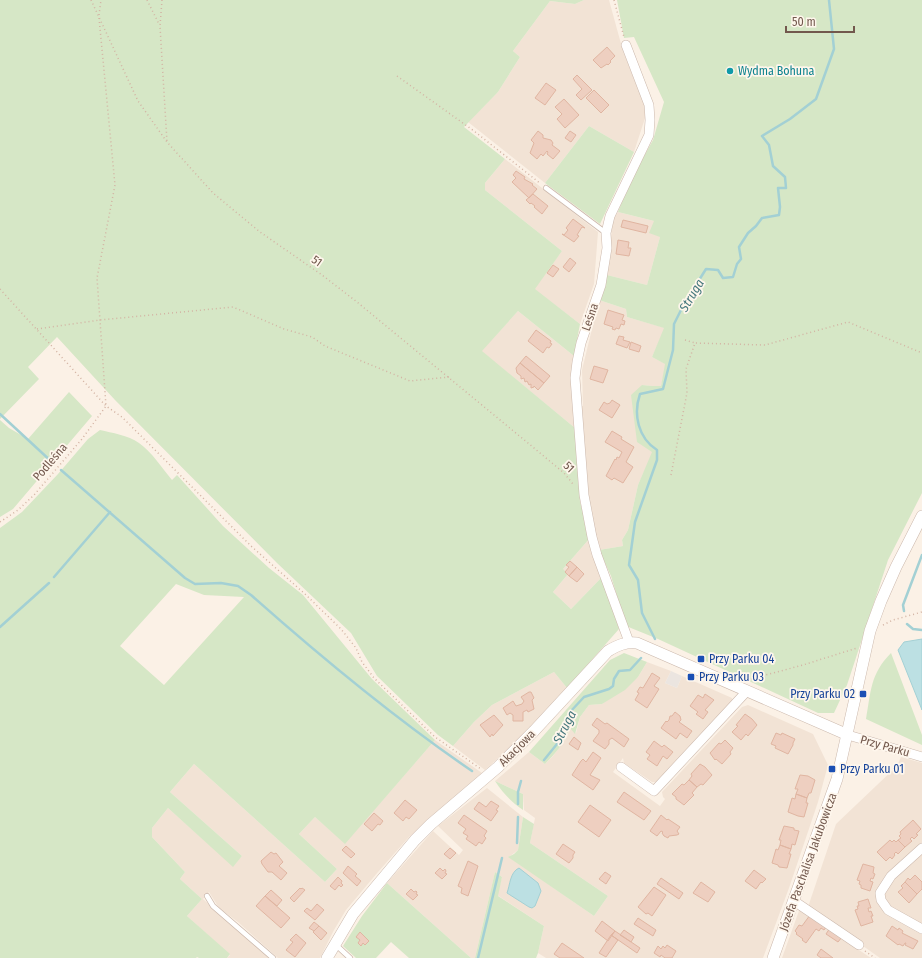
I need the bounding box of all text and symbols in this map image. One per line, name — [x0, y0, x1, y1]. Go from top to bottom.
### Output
scale bar — [786, 8, 854, 34]
text: 50 m — [792, 15, 816, 29]
place label: Wydma Bohuna — [738, 64, 814, 78]
marker: Wydma Bohuna — [725, 66, 735, 76]
street label: 51 — [309, 253, 325, 269]
water label: Struga — [675, 276, 707, 315]
street label: Leśna — [579, 301, 601, 333]
street label: Podleśna — [30, 440, 70, 484]
street label: 51 — [561, 459, 577, 475]
place label: Przy Parku 04 — [709, 652, 775, 666]
marker: Przy Parku 04 — [696, 654, 706, 664]
place label: Przy Parku 03 — [699, 670, 764, 684]
marker: Przy Parku 03 — [686, 672, 696, 682]
place label: Przy Parku 02 — [790, 687, 855, 701]
marker: Przy Parku 02 — [858, 689, 868, 699]
water label: Struga — [549, 708, 579, 747]
street label: Akacjowa — [496, 727, 538, 769]
street label: Przy Parku — [859, 732, 911, 760]
place label: Przy Parku 01 — [840, 762, 904, 776]
marker: Przy Parku 01 — [827, 764, 837, 774]
street label: Józefa Paschalisa Jakubowicza — [776, 791, 840, 933]

